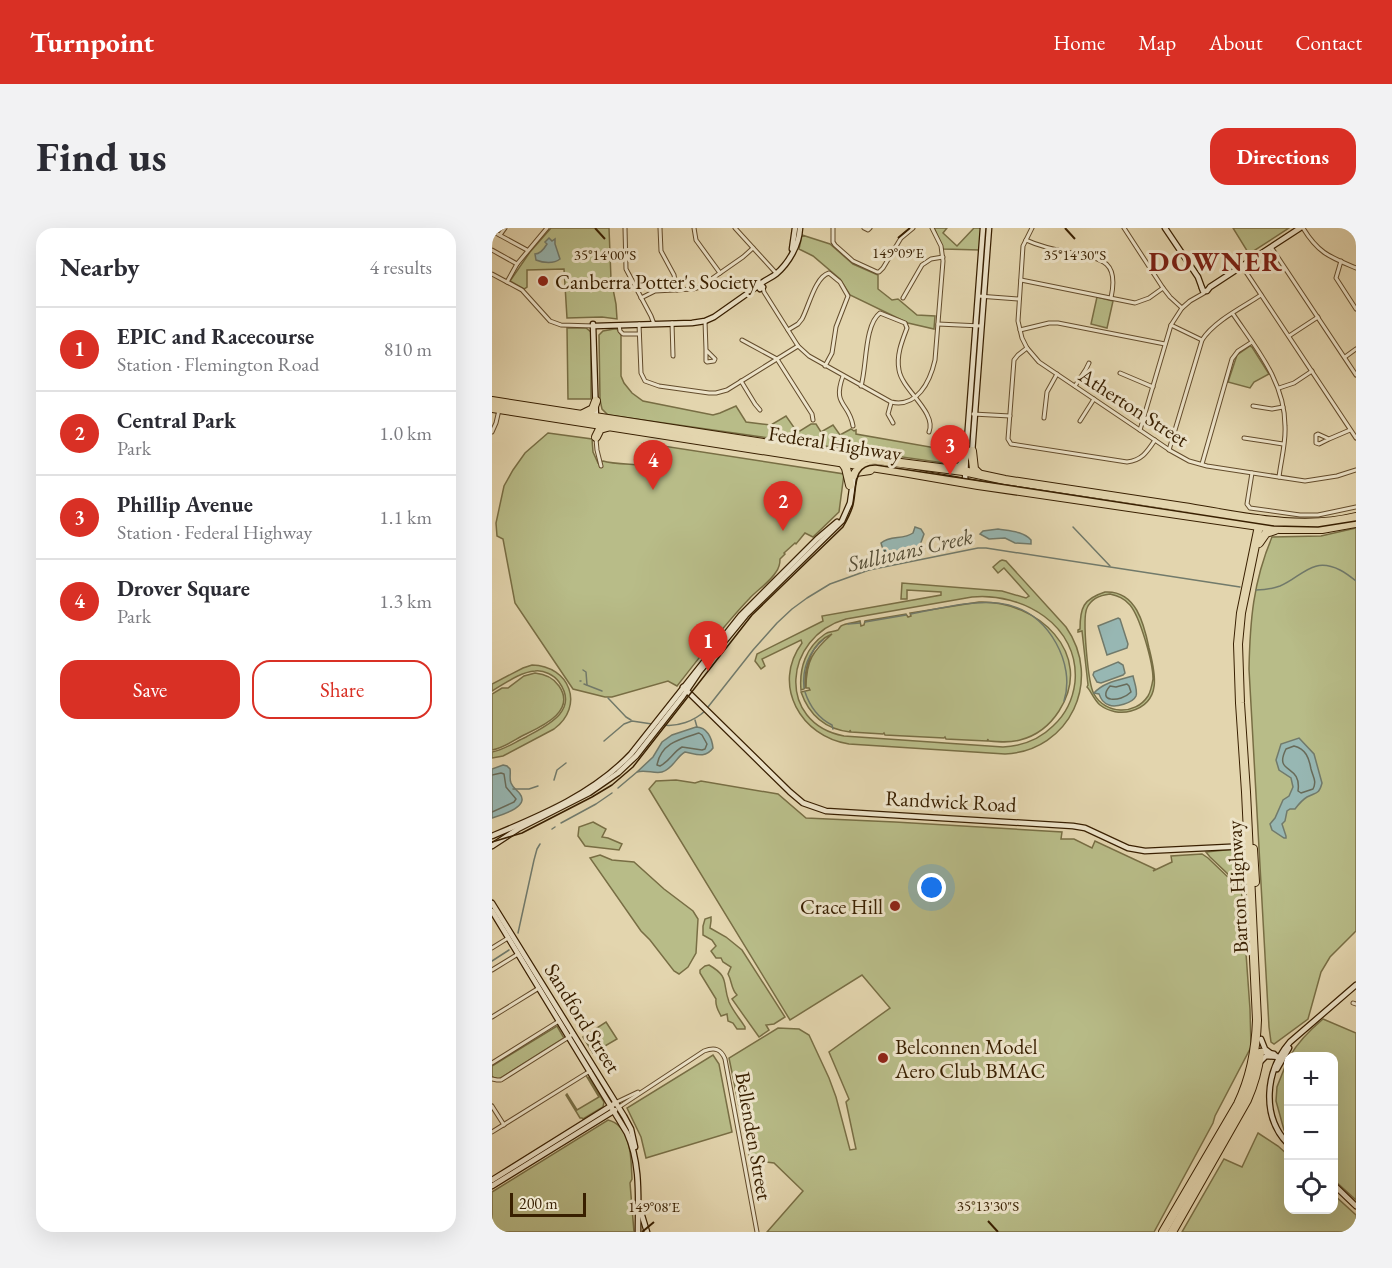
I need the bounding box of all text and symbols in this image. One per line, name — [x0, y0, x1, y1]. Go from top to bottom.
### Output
text: Turnpoint — [30, 24, 154, 60]
text: Home — [1053, 29, 1105, 56]
text: Map — [1138, 29, 1176, 56]
text: About — [1209, 29, 1262, 56]
text: Contact — [1295, 29, 1362, 56]
button: Directions — [1210, 128, 1356, 185]
text: Find us — [36, 129, 167, 184]
text: 149°09'E — [872, 243, 924, 262]
district label: DOWNER — [1148, 244, 1284, 279]
text: 35°14'00"S — [574, 245, 636, 264]
text: 35°14'30"S — [1044, 245, 1106, 264]
text: Nearby — [60, 250, 140, 284]
text: 4 results — [369, 254, 432, 280]
place label: Canberra Potter's Society — [555, 268, 758, 295]
marker: Canberra Potter's Society — [536, 274, 550, 288]
text: EPIC and Racecourse — [117, 322, 314, 351]
text: 1 — [74, 336, 85, 362]
text: 810 m — [384, 336, 432, 362]
text: Station · Flemington Road — [117, 351, 319, 377]
street label: Atherton Street — [1073, 361, 1194, 453]
text: Central Park — [117, 406, 236, 435]
street label: Federal Highway — [766, 419, 904, 467]
text: 2 — [74, 420, 85, 446]
text: 1.0 km — [379, 420, 432, 446]
pin: 3 — [930, 426, 970, 475]
text: Park — [117, 435, 151, 461]
pin: 4 — [634, 440, 672, 490]
pin: 2 — [764, 482, 802, 531]
text: Phillip Avenue — [117, 490, 253, 519]
text: 3 — [74, 504, 85, 530]
text: 1.1 km — [379, 504, 432, 530]
text: Station · Federal Highway — [117, 519, 312, 545]
water label: Sullivans Creek — [844, 521, 976, 579]
text: Drover Square — [117, 574, 250, 603]
text: 4 — [74, 588, 85, 614]
text: 1.3 km — [379, 588, 432, 614]
text: Park — [117, 603, 151, 629]
pin: 1 — [688, 622, 728, 671]
button: Save — [60, 660, 240, 719]
button: Share — [252, 660, 432, 719]
street label: Randwick Road — [885, 784, 1018, 818]
street label: Barton Highway — [1220, 819, 1254, 954]
your location — [917, 873, 946, 902]
place label: Crace Hill — [800, 893, 883, 920]
marker: Crace Hill — [888, 899, 902, 913]
street label: Sandford Street — [539, 958, 628, 1078]
place label: Belconnen Model Aero Club BMAC — [894, 1033, 1045, 1084]
marker: Belconnen Model Aero Club BMAC — [876, 1051, 890, 1065]
map controls — [1284, 1052, 1338, 1214]
button: + — [1284, 1052, 1338, 1106]
street label: Bellenden Street — [729, 1070, 779, 1203]
button: − — [1284, 1106, 1338, 1160]
button: locate — [1284, 1160, 1338, 1214]
scale bar — [510, 1190, 586, 1218]
text: 200 m — [519, 1193, 558, 1214]
text: 35°13'30"S — [957, 1196, 1019, 1215]
text: 149°08'E — [628, 1197, 680, 1216]

